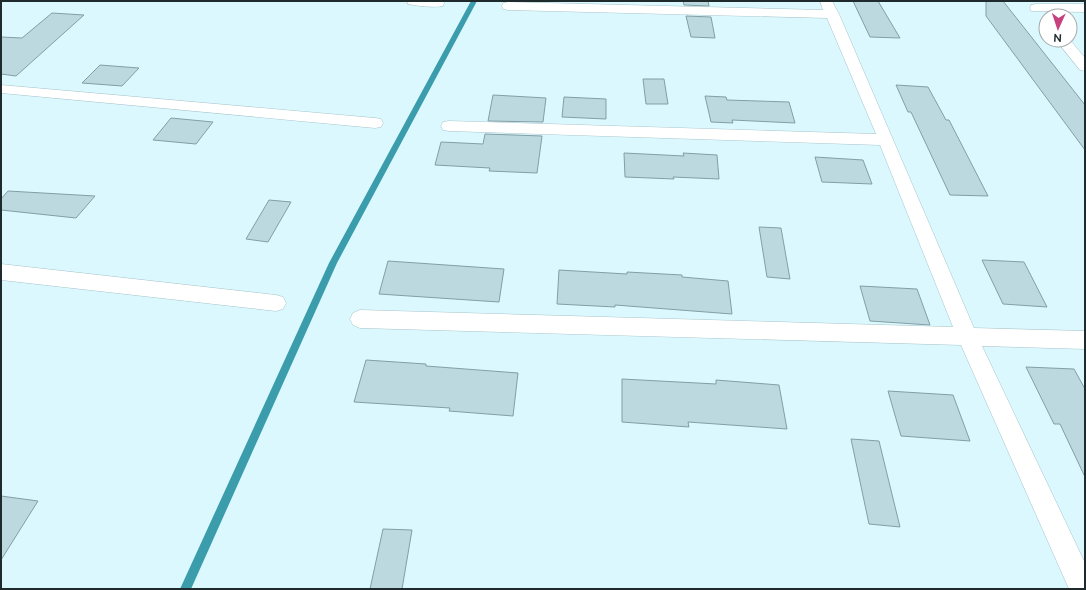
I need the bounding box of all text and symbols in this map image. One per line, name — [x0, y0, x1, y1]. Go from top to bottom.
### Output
north arrow — [1038, 8, 1078, 48]
text: N — [1053, 31, 1062, 44]

